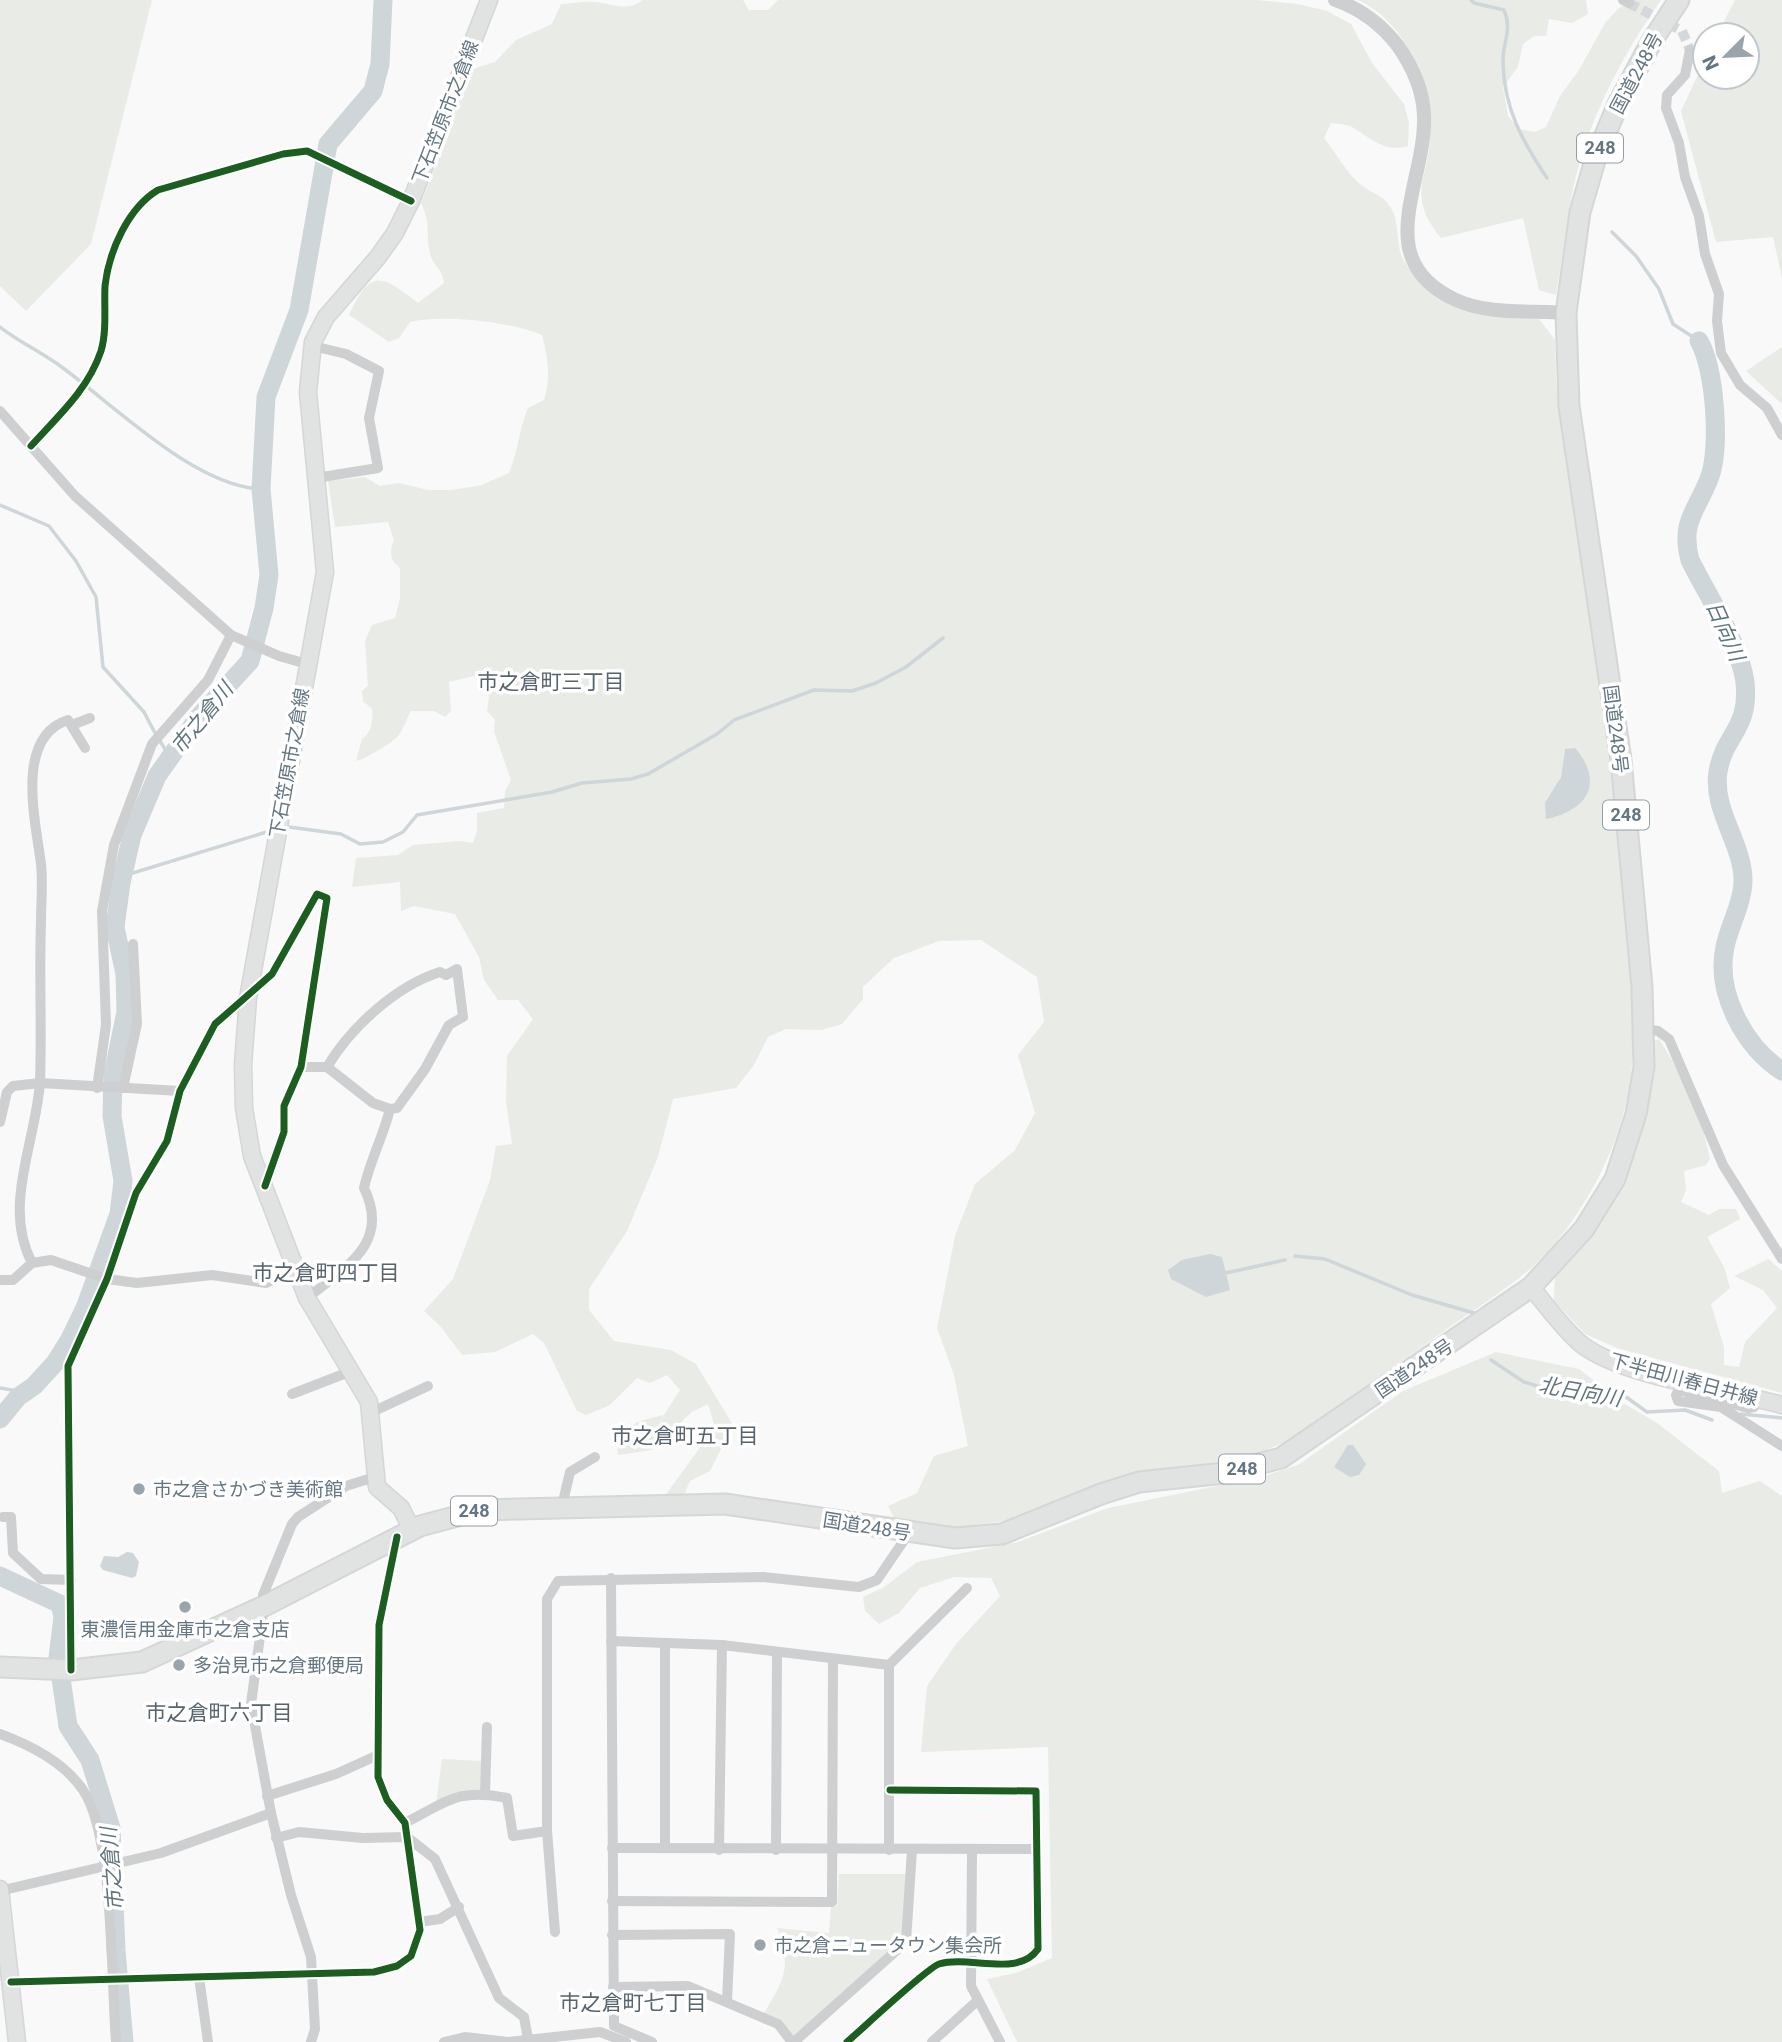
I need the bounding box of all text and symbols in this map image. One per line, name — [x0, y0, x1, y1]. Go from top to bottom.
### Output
north arrow — [1691, 21, 1761, 91]
street label: 国道248号 — [1605, 29, 1667, 118]
street label: 下石笠原市之倉線 — [407, 37, 483, 187]
text: N — [1698, 52, 1724, 74]
road number: 248 — [1577, 134, 1623, 162]
water label: 日向川 — [1701, 597, 1750, 666]
district label: 市之倉町三丁目 — [478, 670, 625, 694]
water label: 市之倉川 — [166, 676, 239, 758]
street label: 国道248号 — [1599, 683, 1632, 775]
street label: 下石笠原市之倉線 — [265, 686, 314, 840]
road number: 248 — [1603, 800, 1649, 830]
district label: 市之倉町四丁目 — [253, 1261, 400, 1285]
street label: 国道248号 — [1371, 1334, 1458, 1403]
street label: 下半田川春日井線 — [1607, 1349, 1760, 1410]
water label: 北日向川 — [1537, 1373, 1625, 1411]
district label: 市之倉町五丁目 — [612, 1424, 759, 1448]
road number: 248 — [1219, 1454, 1265, 1484]
place label: 市之倉さかづき美術館 — [153, 1478, 343, 1501]
marker: 市之倉さかづき美術館 — [131, 1481, 147, 1497]
road number: 248 — [451, 1496, 497, 1526]
street label: 国道248号 — [821, 1508, 913, 1545]
marker: 東濃信用金庫市之倉支店 — [177, 1599, 193, 1615]
place label: 東濃信用金庫市之倉支店 — [80, 1618, 290, 1641]
place label: 多治見市之倉郵便局 — [193, 1654, 364, 1677]
marker: 多治見市之倉郵便局 — [171, 1657, 187, 1673]
district label: 市之倉町六丁目 — [146, 1701, 293, 1725]
water label: 市之倉川 — [96, 1824, 128, 1912]
place label: 市之倉ニュータウン集会所 — [774, 1934, 1002, 1957]
marker: 市之倉ニュータウン集会所 — [752, 1937, 768, 1953]
district label: 市之倉町七丁目 — [560, 1991, 707, 2015]

